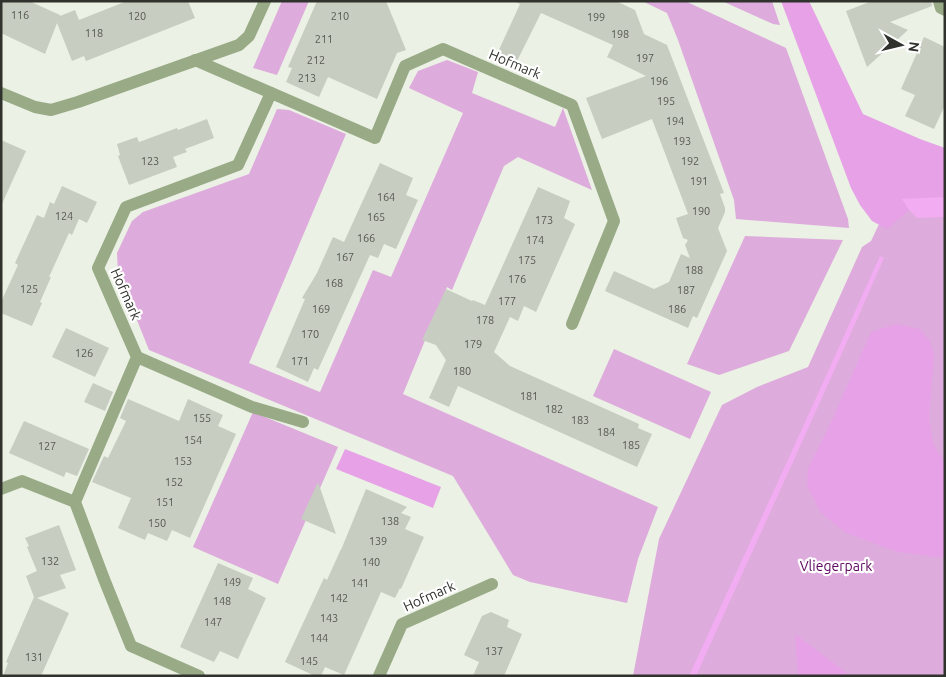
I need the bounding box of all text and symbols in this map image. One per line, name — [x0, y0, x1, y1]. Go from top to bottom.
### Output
house number: 116 — [11, 9, 29, 21]
house number: 120 — [128, 10, 146, 22]
house number: 210 — [331, 10, 349, 22]
house number: 199 — [587, 11, 605, 23]
north arrow — [876, 20, 926, 70]
house number: 118 — [85, 27, 103, 39]
house number: 198 — [611, 28, 629, 40]
house number: 211 — [315, 33, 333, 45]
text: N — [905, 41, 923, 53]
street label: Hofmark — [487, 46, 543, 82]
house number: 197 — [636, 52, 654, 64]
house number: 212 — [307, 54, 325, 66]
house number: 213 — [298, 72, 316, 84]
house number: 196 — [650, 75, 668, 87]
house number: 195 — [657, 95, 675, 107]
house number: 194 — [666, 115, 684, 127]
house number: 193 — [673, 135, 691, 147]
house number: 123 — [141, 155, 159, 167]
house number: 192 — [681, 155, 699, 167]
house number: 191 — [690, 175, 708, 187]
house number: 164 — [377, 191, 395, 203]
house number: 190 — [692, 205, 710, 217]
house number: 124 — [55, 210, 73, 222]
house number: 165 — [367, 211, 385, 223]
house number: 173 — [535, 214, 553, 226]
house number: 166 — [357, 232, 375, 244]
house number: 174 — [526, 234, 544, 246]
house number: 167 — [336, 251, 354, 263]
house number: 175 — [518, 254, 536, 266]
house number: 188 — [685, 264, 703, 276]
street label: Hofmark — [108, 266, 144, 322]
house number: 176 — [508, 273, 526, 285]
house number: 168 — [325, 277, 343, 289]
house number: 125 — [20, 283, 38, 295]
house number: 187 — [677, 284, 695, 296]
house number: 177 — [498, 295, 516, 307]
house number: 169 — [312, 303, 330, 315]
house number: 186 — [668, 303, 686, 315]
house number: 178 — [476, 314, 494, 326]
house number: 170 — [301, 328, 319, 340]
house number: 179 — [464, 338, 482, 350]
house number: 126 — [75, 347, 93, 359]
house number: 171 — [291, 355, 309, 367]
house number: 180 — [453, 365, 471, 377]
house number: 181 — [520, 390, 538, 402]
house number: 182 — [545, 403, 563, 415]
house number: 155 — [193, 412, 211, 424]
house number: 183 — [571, 414, 589, 426]
house number: 184 — [597, 426, 615, 438]
house number: 154 — [184, 434, 202, 446]
house number: 185 — [622, 439, 640, 451]
house number: 127 — [38, 440, 56, 452]
house number: 153 — [174, 455, 192, 467]
house number: 152 — [165, 476, 183, 488]
house number: 151 — [156, 496, 174, 508]
house number: 138 — [381, 515, 399, 527]
house number: 150 — [148, 517, 166, 529]
house number: 139 — [369, 535, 387, 547]
house number: 132 — [41, 555, 59, 567]
house number: 140 — [362, 556, 380, 568]
park label: Vliegerpark — [800, 558, 872, 574]
house number: 149 — [223, 576, 241, 588]
house number: 141 — [351, 577, 369, 589]
street label: Hofmark — [401, 578, 457, 614]
house number: 142 — [330, 592, 348, 604]
house number: 148 — [213, 595, 231, 607]
house number: 143 — [320, 612, 338, 624]
house number: 147 — [204, 616, 222, 628]
house number: 144 — [310, 632, 328, 644]
house number: 137 — [485, 645, 503, 657]
house number: 131 — [25, 651, 43, 663]
house number: 145 — [300, 655, 318, 667]

